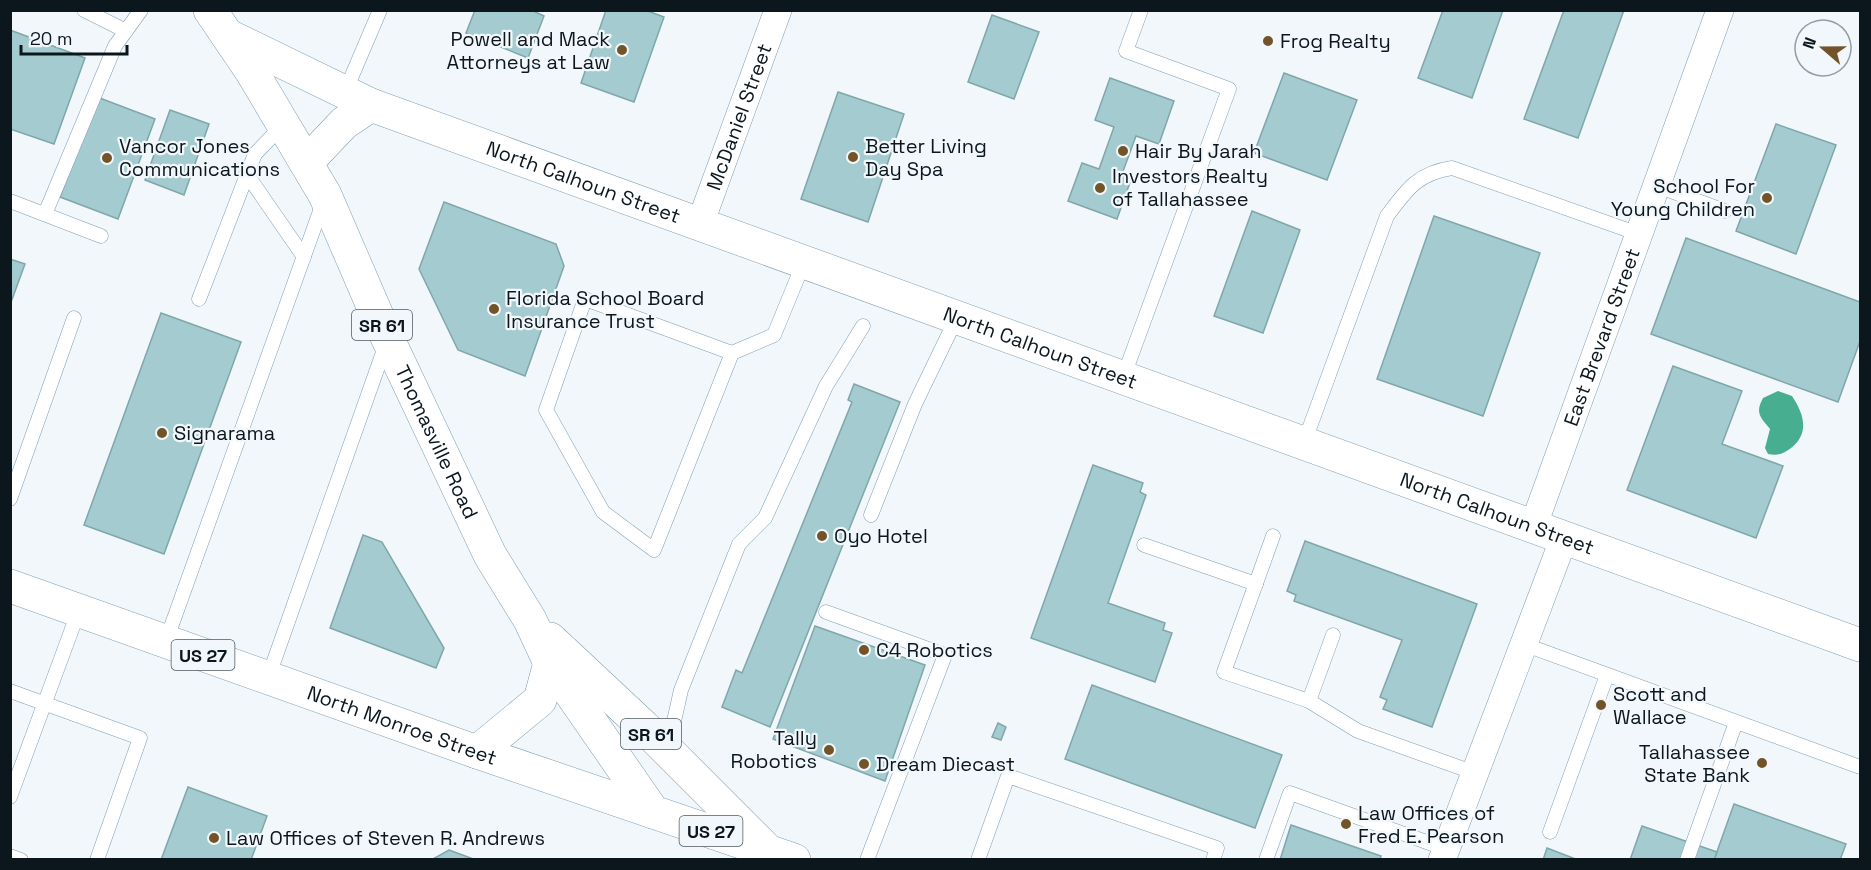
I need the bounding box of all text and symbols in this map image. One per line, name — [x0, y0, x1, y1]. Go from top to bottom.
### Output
scale bar — [21, 18, 128, 56]
north arrow — [1793, 18, 1853, 78]
place label: Powell and Mack Attorneys at Law — [446, 26, 610, 75]
text: 20 m — [30, 27, 73, 50]
place label: Frog Realty — [1280, 28, 1391, 54]
marker: Frog Realty — [1261, 34, 1275, 48]
text: N — [1798, 34, 1821, 52]
street label: McDaniel Street — [700, 40, 778, 194]
marker: Powell and Mack Attorneys at Law — [615, 43, 629, 57]
place label: Vancor Jones Communications — [119, 133, 280, 182]
place label: Better Living Day Spa — [865, 133, 987, 182]
street label: North Calhoun Street — [483, 135, 684, 229]
place label: Hair By Jarah — [1135, 138, 1262, 164]
marker: Hair By Jarah — [1116, 144, 1130, 158]
marker: Better Living Day Spa — [846, 150, 860, 164]
marker: Vancor Jones Communications — [100, 151, 114, 165]
place label: Investors Realty of Tallahassee — [1112, 163, 1268, 212]
place label: School For Young Children — [1611, 173, 1755, 222]
marker: Investors Realty of Tallahassee — [1093, 181, 1107, 195]
marker: School For Young Children — [1760, 191, 1774, 205]
street label: East Brevard Street — [1558, 244, 1646, 430]
place label: Florida School Board Insurance Trust — [506, 285, 704, 334]
street label: North Calhoun Street — [940, 301, 1141, 395]
marker: Florida School Board Insurance Trust — [487, 302, 501, 316]
road number: SR 61 — [352, 310, 412, 340]
street label: Thomasville Road — [389, 361, 484, 523]
place label: Signarama — [174, 420, 275, 446]
marker: Signarama — [155, 426, 169, 440]
street label: North Calhoun Street — [1397, 466, 1598, 560]
place label: Oyo Hotel — [834, 523, 928, 549]
marker: Oyo Hotel — [815, 529, 829, 543]
place label: C4 Robotics — [876, 637, 993, 663]
road number: US 27 — [172, 640, 234, 670]
marker: C4 Robotics — [857, 643, 871, 657]
street label: North Monroe Street — [304, 680, 500, 771]
place label: Scott and Wallace — [1613, 681, 1707, 730]
marker: Scott and Wallace — [1594, 698, 1608, 712]
road number: SR 61 — [621, 719, 681, 749]
place label: Tally Robotics — [731, 725, 817, 774]
place label: Tallahassee State Bank — [1639, 739, 1750, 788]
marker: Tally Robotics — [822, 743, 836, 757]
place label: Dream Diecast — [876, 751, 1015, 777]
marker: Tallahassee State Bank — [1755, 756, 1769, 770]
marker: Dream Diecast — [857, 757, 871, 771]
place label: Law Offices of Fred E. Pearson — [1358, 800, 1504, 849]
road number: US 27 — [680, 816, 742, 846]
marker: Law Offices of Fred E. Pearson — [1339, 817, 1353, 831]
place label: Law Offices of Steven R. Andrews — [226, 825, 545, 851]
marker: Law Offices of Steven R. Andrews — [207, 831, 221, 845]

